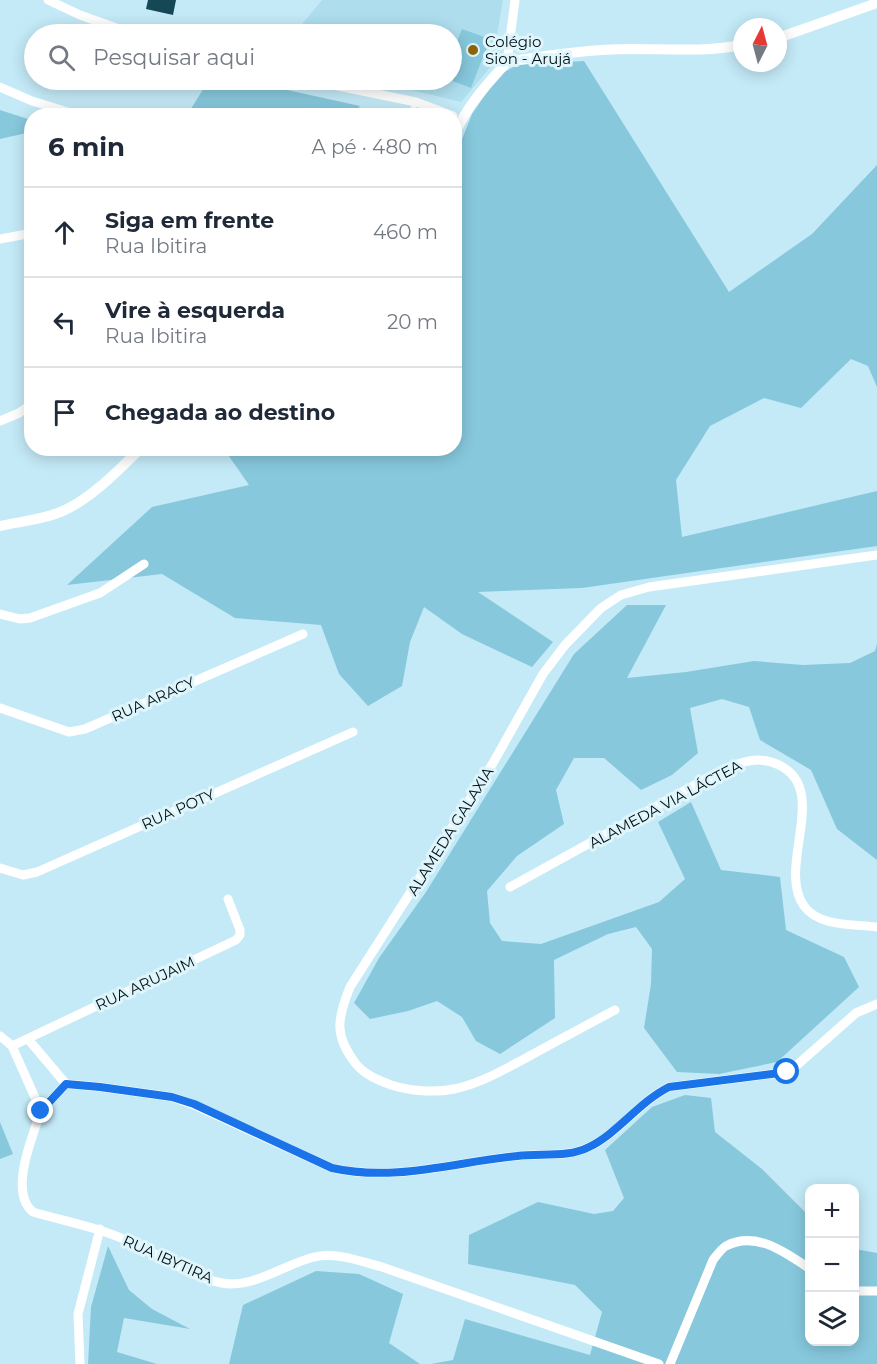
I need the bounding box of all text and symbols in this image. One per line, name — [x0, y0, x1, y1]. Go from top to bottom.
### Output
north arrow — [733, 18, 787, 72]
search box — [24, 24, 462, 90]
place label: Colégio Sion - Arujá — [485, 32, 571, 68]
icon: search — [45, 41, 78, 74]
marker: Colégio Sion - Arujá — [466, 43, 480, 57]
text: Pesquisar aqui — [93, 44, 255, 71]
text: 6 min — [48, 131, 125, 163]
text: A pé · 480 m — [311, 135, 438, 159]
text: Siga em frente — [105, 207, 274, 234]
icon: ahead — [48, 216, 81, 249]
text: 460 m — [373, 220, 438, 244]
text: Rua Ibitira — [105, 234, 207, 258]
text: Vire à esquerda — [105, 297, 285, 324]
icon: left — [48, 306, 81, 339]
text: 20 m — [387, 310, 438, 334]
text: Rua Ibitira — [105, 324, 207, 348]
icon: arrive — [48, 396, 81, 429]
text: Chegada ao destino — [105, 399, 335, 426]
street label: RUA ARACY — [108, 672, 198, 726]
street label: ALAMEDA VIA LÁCTEA — [585, 756, 745, 852]
street label: ALAMEDA GALAXIA — [403, 763, 497, 899]
street label: RUA POTY — [138, 784, 218, 834]
street label: RUA ARUJAIM — [92, 952, 198, 1014]
route start — [773, 1058, 799, 1084]
route end — [27, 1097, 53, 1123]
map controls — [805, 1184, 859, 1346]
button: + — [805, 1184, 859, 1238]
street label: RUA IBYTIRA — [120, 1231, 216, 1287]
button: − — [805, 1238, 859, 1292]
button: layers — [805, 1292, 859, 1346]

